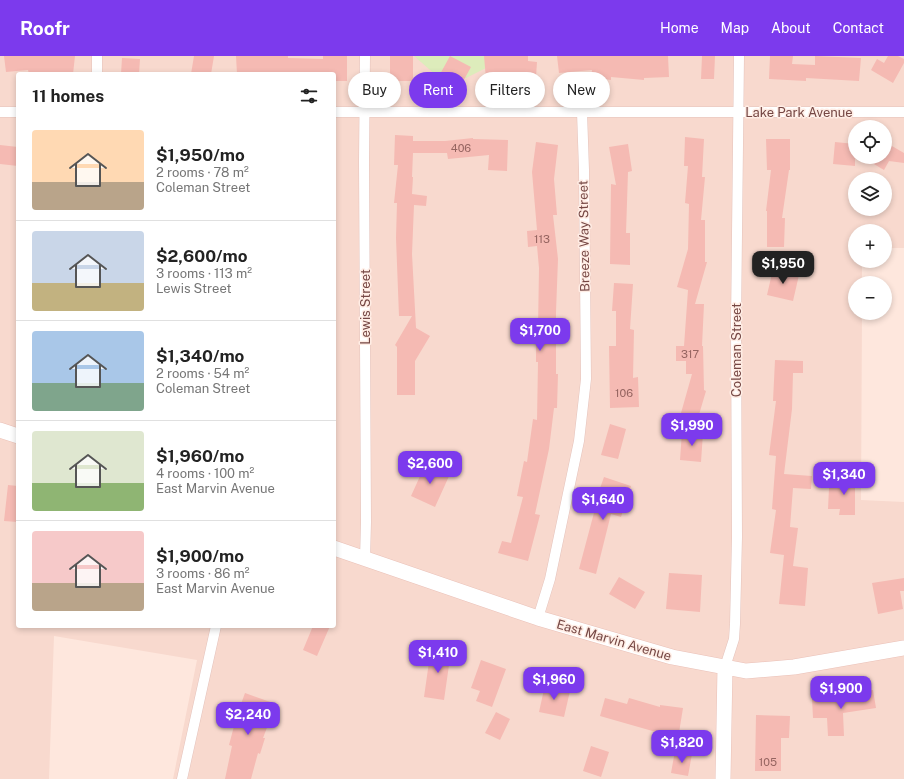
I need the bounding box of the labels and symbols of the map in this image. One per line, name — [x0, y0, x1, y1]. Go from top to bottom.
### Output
street label: Lake Park Avenue — [745, 105, 853, 120]
house number: 406 — [451, 142, 471, 154]
street label: Breeze Way Street — [576, 180, 592, 292]
house number: 113 — [534, 233, 550, 245]
pin: $1,950 — [750, 251, 816, 285]
street label: Lewis Street — [358, 269, 373, 345]
street label: Coleman Street — [729, 303, 744, 397]
pin: $1,700 — [507, 318, 573, 352]
house number: 317 — [681, 348, 699, 360]
house number: 106 — [615, 387, 633, 399]
pin: $1,990 — [659, 413, 725, 447]
pin: $2,600 — [397, 451, 463, 485]
pin: $1,340 — [811, 462, 877, 496]
pin: $1,640 — [570, 487, 636, 521]
street label: East Marvin Avenue — [555, 616, 673, 664]
pin: $1,410 — [405, 640, 471, 674]
pin: $1,960 — [521, 667, 587, 701]
pin: $1,900 — [808, 676, 874, 710]
pin: $2,240 — [215, 702, 281, 736]
pin: $1,820 — [649, 730, 715, 764]
house number: 105 — [759, 756, 777, 768]

